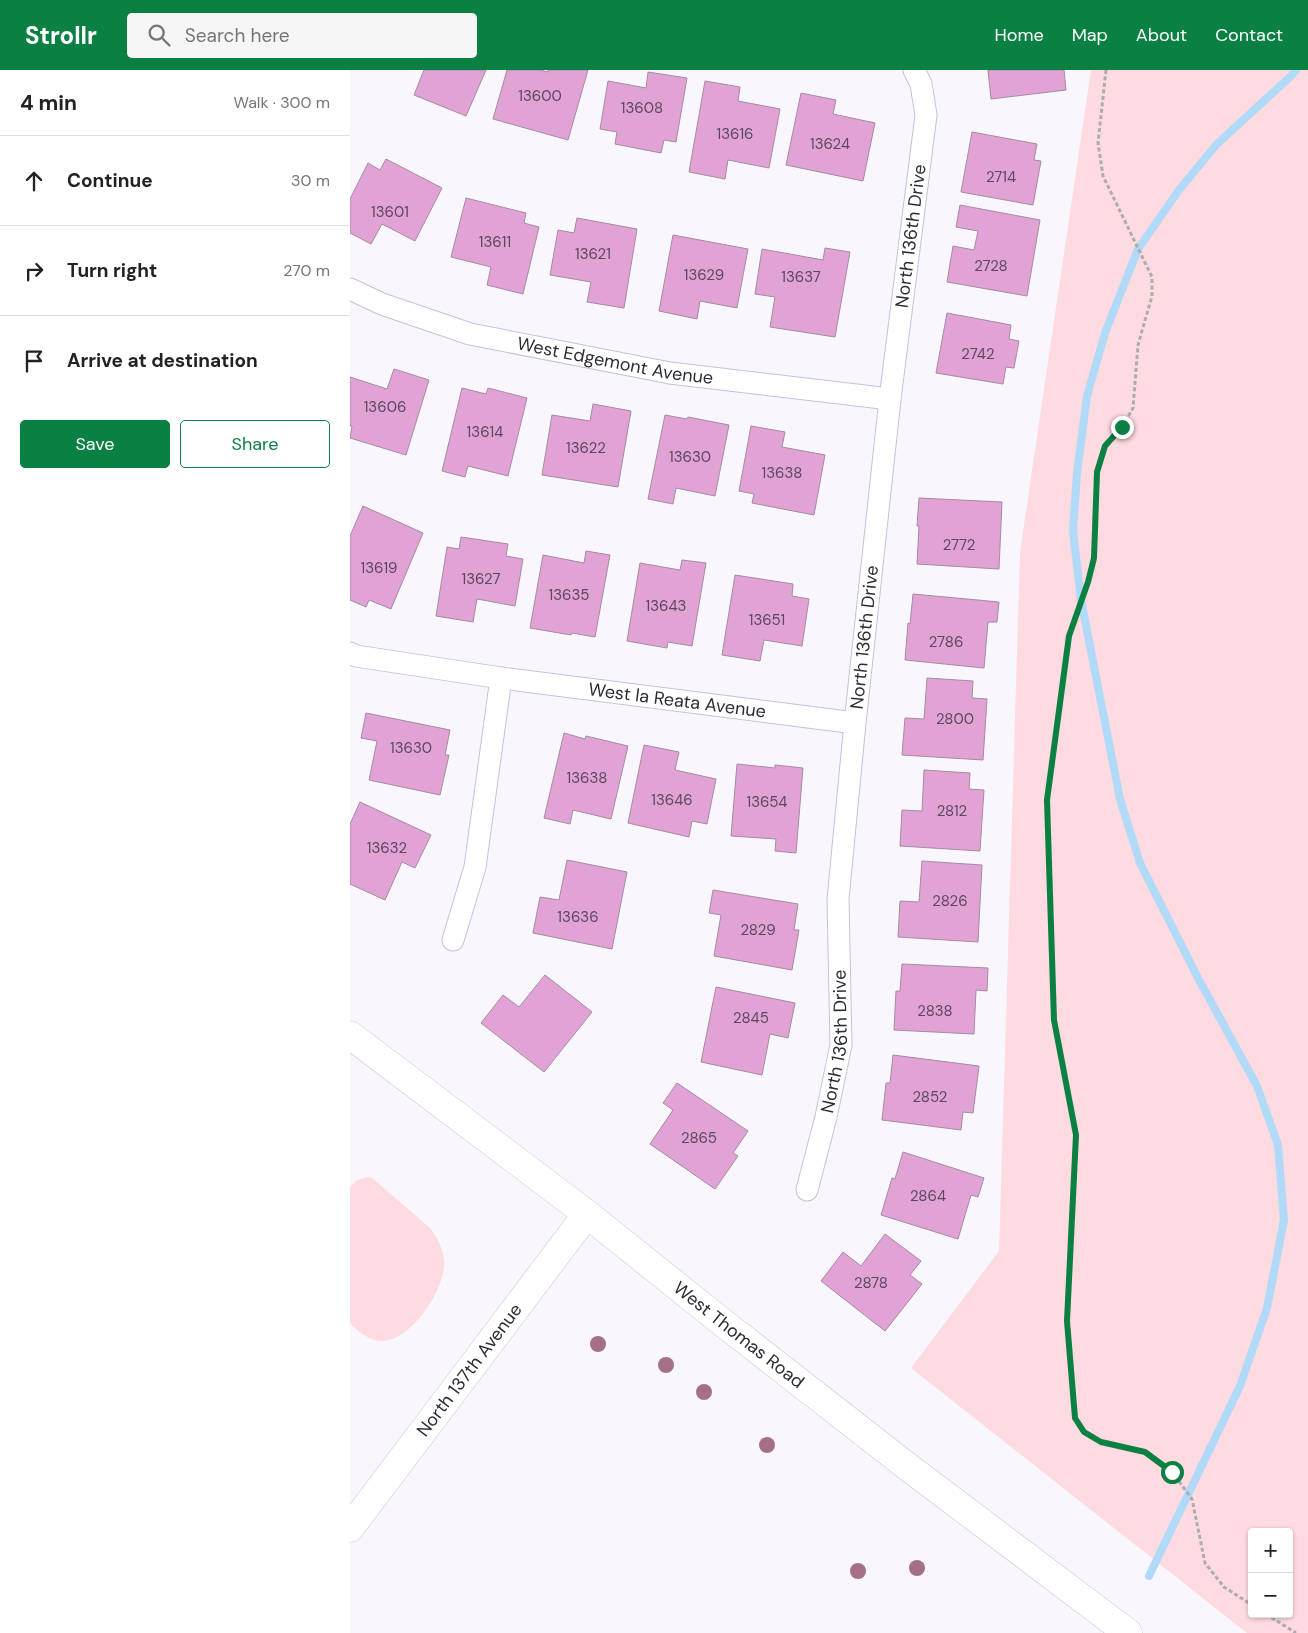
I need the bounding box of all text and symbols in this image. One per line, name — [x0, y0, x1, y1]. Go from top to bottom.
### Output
search box — [127, 13, 477, 58]
text: Strollr — [25, 20, 97, 51]
icon: search — [145, 21, 173, 49]
text: Search here — [185, 23, 290, 48]
text: Home — [994, 23, 1044, 47]
text: Map — [1072, 23, 1108, 47]
text: About — [1136, 23, 1187, 47]
text: Contact — [1215, 23, 1283, 47]
house number: 13600 — [518, 86, 562, 106]
text: 4 min — [20, 89, 77, 117]
text: Walk · 300 m — [233, 92, 330, 113]
house number: 13608 — [621, 98, 663, 118]
house number: 13616 — [716, 124, 754, 144]
house number: 13624 — [810, 134, 850, 154]
street label: North 136th Drive — [890, 163, 932, 309]
icon: ahead — [20, 167, 48, 195]
house number: 2714 — [986, 167, 1016, 187]
text: Continue — [67, 168, 153, 193]
text: 30 m — [291, 170, 330, 191]
house number: 13601 — [371, 202, 409, 222]
house number: 13611 — [479, 232, 511, 252]
house number: 13621 — [575, 244, 611, 264]
house number: 2728 — [974, 256, 1008, 276]
icon: right — [20, 257, 48, 285]
text: Turn right — [67, 258, 157, 283]
text: 270 m — [283, 260, 330, 281]
house number: 13629 — [684, 265, 724, 285]
house number: 13637 — [781, 267, 821, 287]
street label: West Edgemont Avenue — [515, 331, 714, 390]
house number: 2742 — [961, 344, 995, 364]
icon: arrive — [20, 347, 48, 375]
text: Arrive at destination — [67, 348, 258, 373]
house number: 13606 — [364, 397, 406, 417]
route end — [1111, 416, 1134, 439]
button: Save — [20, 420, 170, 468]
button: Share — [180, 420, 330, 468]
house number: 13614 — [467, 422, 503, 442]
house number: 13622 — [566, 438, 606, 458]
house number: 13630 — [669, 447, 711, 467]
house number: 13638 — [762, 463, 802, 483]
house number: 2772 — [943, 535, 975, 555]
house number: 13619 — [360, 558, 398, 578]
street label: North 136th Drive — [845, 564, 884, 710]
house number: 13627 — [462, 569, 500, 589]
house number: 13635 — [549, 585, 589, 605]
house number: 13643 — [646, 596, 686, 616]
house number: 13651 — [749, 610, 785, 630]
house number: 2786 — [929, 632, 963, 652]
street label: West la Reata Avenue — [587, 677, 767, 724]
house number: 2800 — [936, 709, 974, 729]
house number: 13630 — [390, 738, 432, 758]
house number: 13638 — [567, 768, 607, 788]
house number: 13646 — [651, 790, 693, 810]
house number: 13654 — [747, 792, 787, 812]
house number: 2812 — [937, 801, 967, 821]
house number: 13632 — [367, 838, 407, 858]
house number: 2826 — [932, 891, 968, 911]
house number: 13636 — [557, 907, 599, 927]
house number: 2829 — [740, 920, 776, 940]
street label: North 136th Drive — [815, 969, 853, 1115]
house number: 2838 — [917, 1001, 953, 1021]
house number: 2845 — [733, 1008, 769, 1028]
house number: 2852 — [912, 1087, 948, 1107]
house number: 2865 — [681, 1128, 717, 1148]
house number: 2864 — [910, 1186, 946, 1206]
house number: 2878 — [854, 1273, 888, 1293]
street label: West Thomas Road — [669, 1276, 809, 1394]
street label: North 137th Avenue — [411, 1298, 527, 1441]
route start — [1161, 1461, 1184, 1484]
map controls — [1248, 1528, 1293, 1618]
button: + — [1248, 1528, 1293, 1573]
button: − — [1248, 1573, 1293, 1618]

